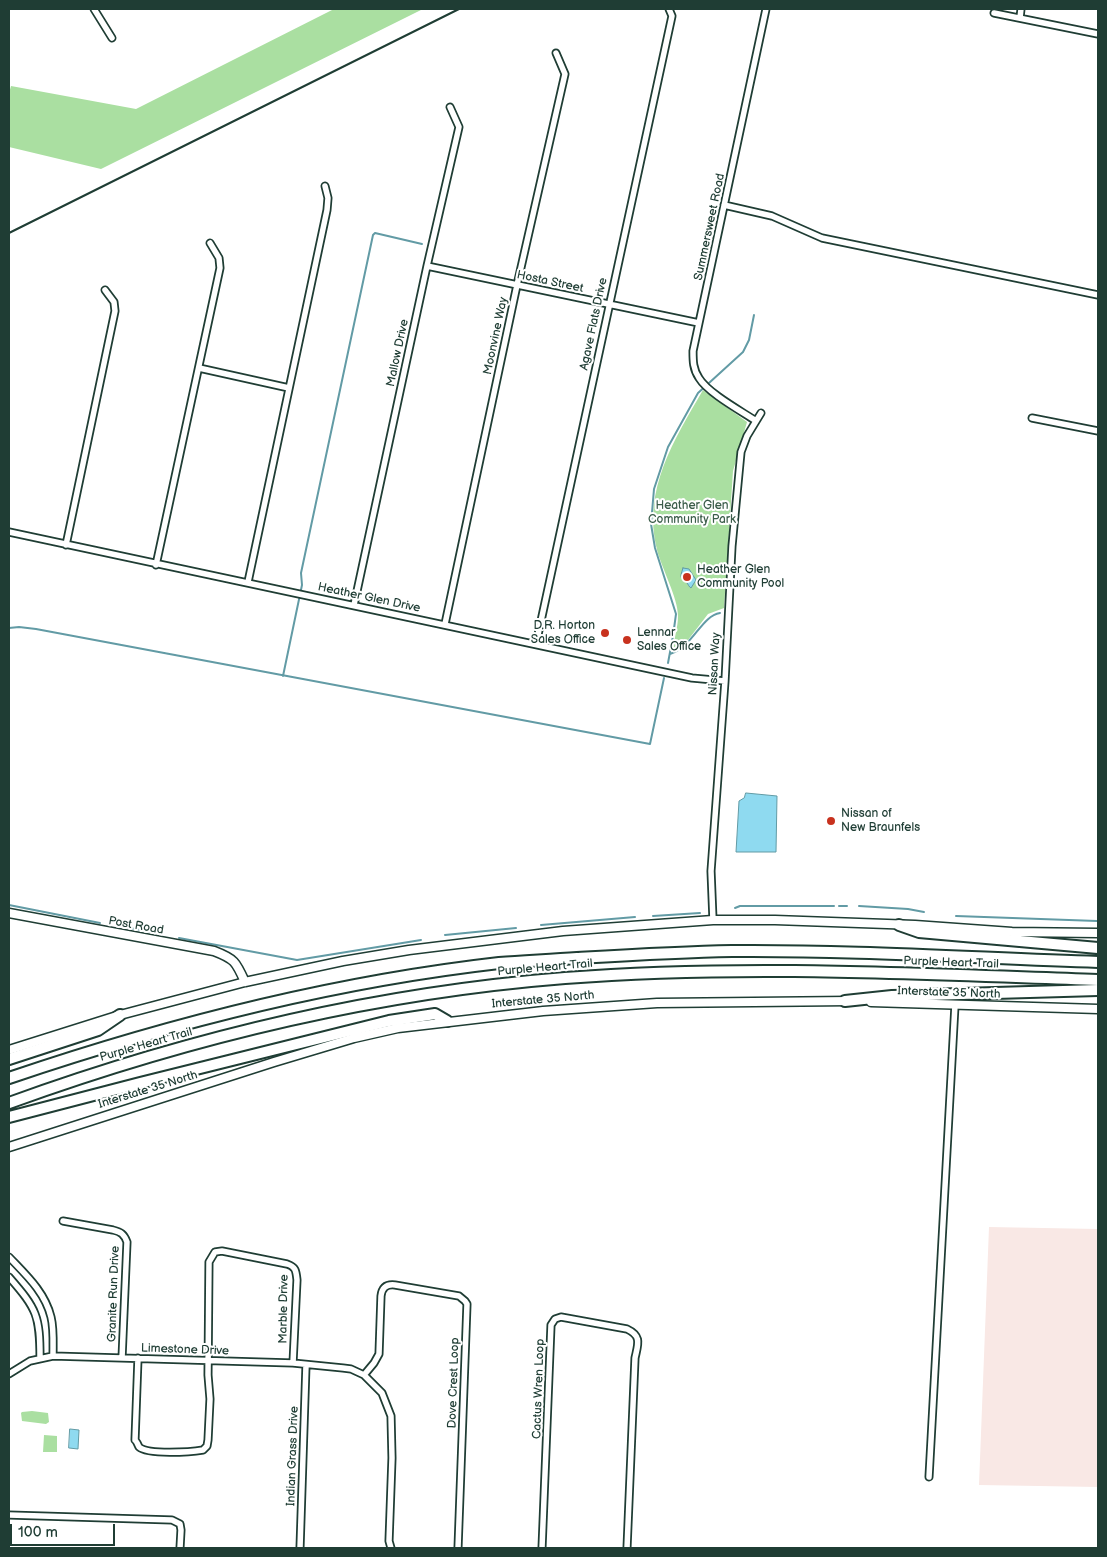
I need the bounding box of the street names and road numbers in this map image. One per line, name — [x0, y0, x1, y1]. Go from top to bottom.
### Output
street label: Summersweet Road — [692, 172, 728, 282]
street label: Hosta Street — [515, 268, 585, 296]
street label: Agave Flats Drive — [577, 276, 611, 372]
street label: Moonvine Way — [481, 296, 511, 376]
street label: Mallow Drive — [384, 318, 412, 388]
street label: Heather Glen Drive — [316, 580, 422, 616]
street label: Nissan Way — [706, 632, 724, 696]
street label: Post Road — [107, 914, 165, 938]
street label: Purple Heart Trail — [903, 954, 999, 972]
street label: Purple Heart Trail — [497, 957, 593, 979]
street label: Interstate 35 North — [897, 984, 1001, 1002]
street label: Interstate 35 North — [491, 988, 595, 1012]
street label: Purple Heart Trail — [98, 1025, 194, 1065]
street label: Interstate 35 North — [97, 1068, 199, 1112]
street label: Granite Run Drive — [105, 1245, 123, 1343]
street label: Marble Drive — [276, 1274, 292, 1344]
street label: Dove Crest Loop — [445, 1337, 463, 1429]
street label: Cactus Wren Loop — [530, 1339, 548, 1439]
street label: Limestone Drive — [141, 1341, 229, 1359]
street label: Indian Grass Drive — [284, 1406, 302, 1506]

